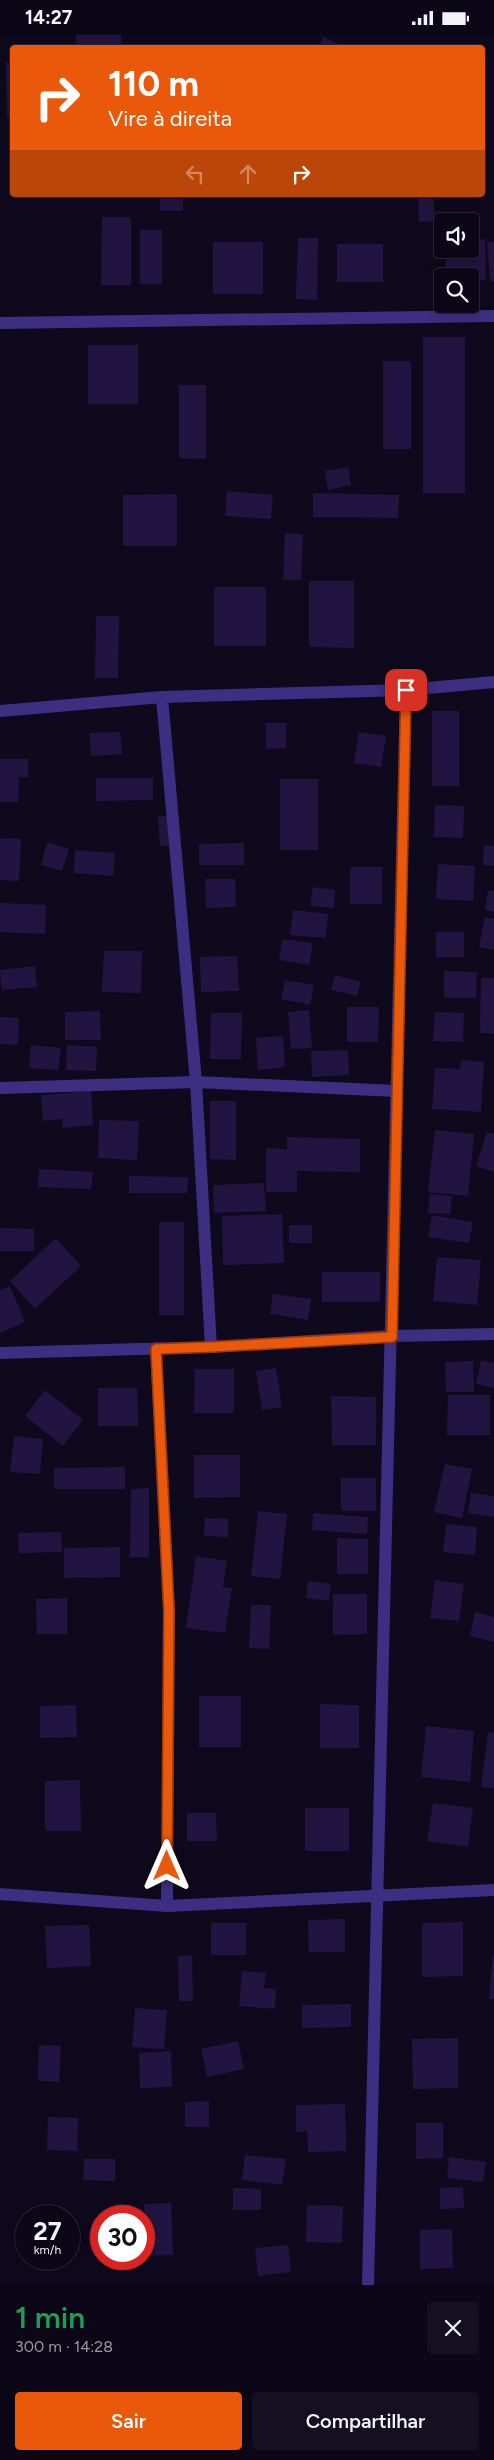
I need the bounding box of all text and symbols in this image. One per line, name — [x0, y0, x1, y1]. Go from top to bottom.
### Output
text: 14:27 — [25, 6, 72, 29]
text: 110 m — [108, 63, 199, 105]
icon: right — [25, 65, 90, 130]
text: Vire à direita — [108, 105, 232, 132]
icon: left — [181, 160, 209, 188]
icon: ahead — [234, 160, 262, 188]
icon: right — [287, 160, 315, 188]
map controls — [434, 213, 479, 313]
button: sound — [434, 213, 479, 258]
button: search — [434, 268, 479, 313]
pin — [385, 669, 427, 711]
icon: arrive — [392, 676, 420, 704]
position arrow — [140, 1839, 192, 1891]
speed limit sign: 30 — [90, 2205, 155, 2270]
text: 27 — [33, 2216, 62, 2246]
text: km/h — [34, 2243, 61, 2257]
text: 1 min — [15, 2299, 85, 2336]
button: close — [427, 2302, 479, 2354]
text: 300 m · 14:28 — [15, 2337, 113, 2356]
button: Sair — [15, 2392, 242, 2450]
button: Compartilhar — [252, 2392, 479, 2450]

